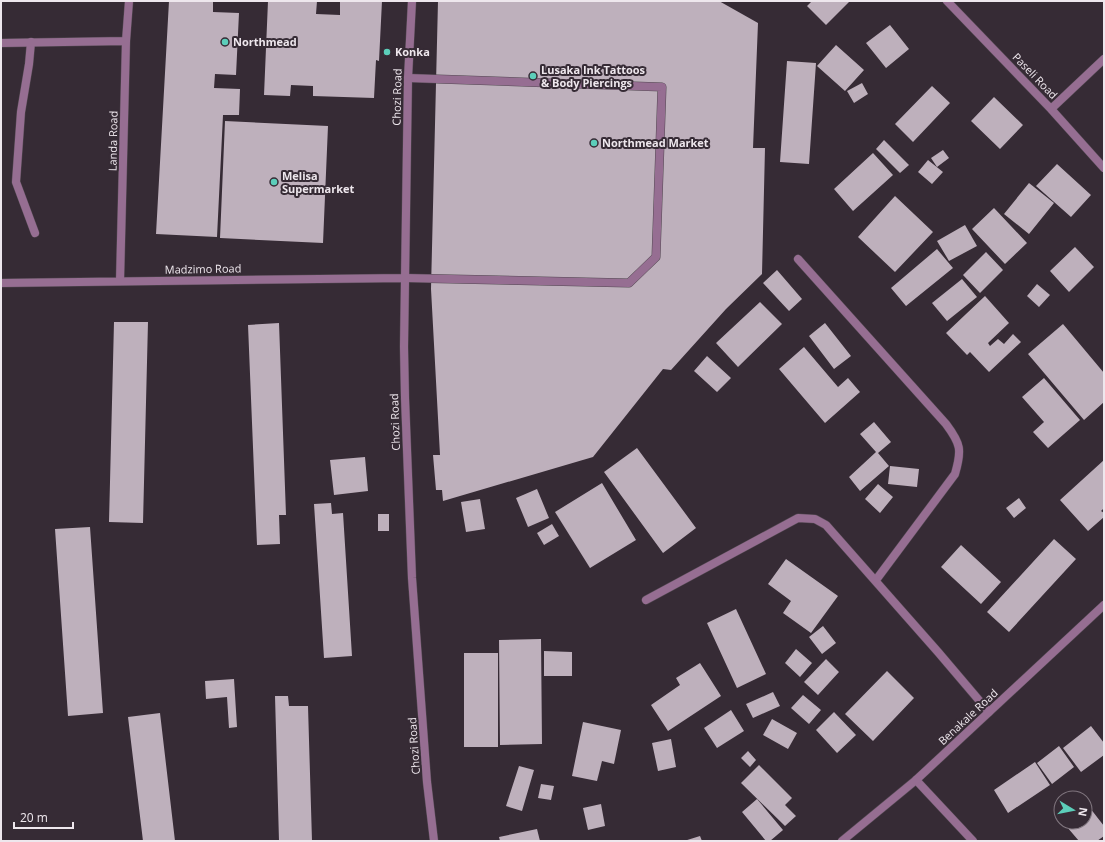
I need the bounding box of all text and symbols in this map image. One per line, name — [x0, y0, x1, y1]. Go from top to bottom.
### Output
place label: Northmead — [233, 34, 297, 49]
marker: Northmead — [220, 37, 230, 47]
place label: Konka — [395, 44, 430, 59]
marker: Konka — [382, 47, 392, 57]
street label: Paseli Road — [1010, 49, 1061, 102]
place label: Lusaka Ink Tattoos & Body Piercings — [541, 62, 646, 90]
street label: Chozi Road — [389, 68, 404, 126]
marker: Lusaka Ink Tattoos & Body Piercings — [528, 71, 538, 81]
street label: Landa Road — [104, 111, 121, 171]
place label: Northmead Market — [602, 135, 709, 150]
marker: Northmead Market — [589, 138, 599, 148]
place label: Melisa Supermarket — [282, 168, 355, 196]
marker: Melisa Supermarket — [269, 177, 279, 187]
street label: Madzimo Road — [165, 260, 241, 277]
street label: Chozi Road — [386, 393, 403, 451]
street label: Benakale Road — [935, 685, 1001, 748]
street label: Chozi Road — [404, 717, 423, 775]
north arrow — [1053, 790, 1093, 830]
scale bar — [14, 804, 73, 830]
text: N — [1075, 806, 1092, 818]
text: 20 m — [20, 809, 48, 826]

